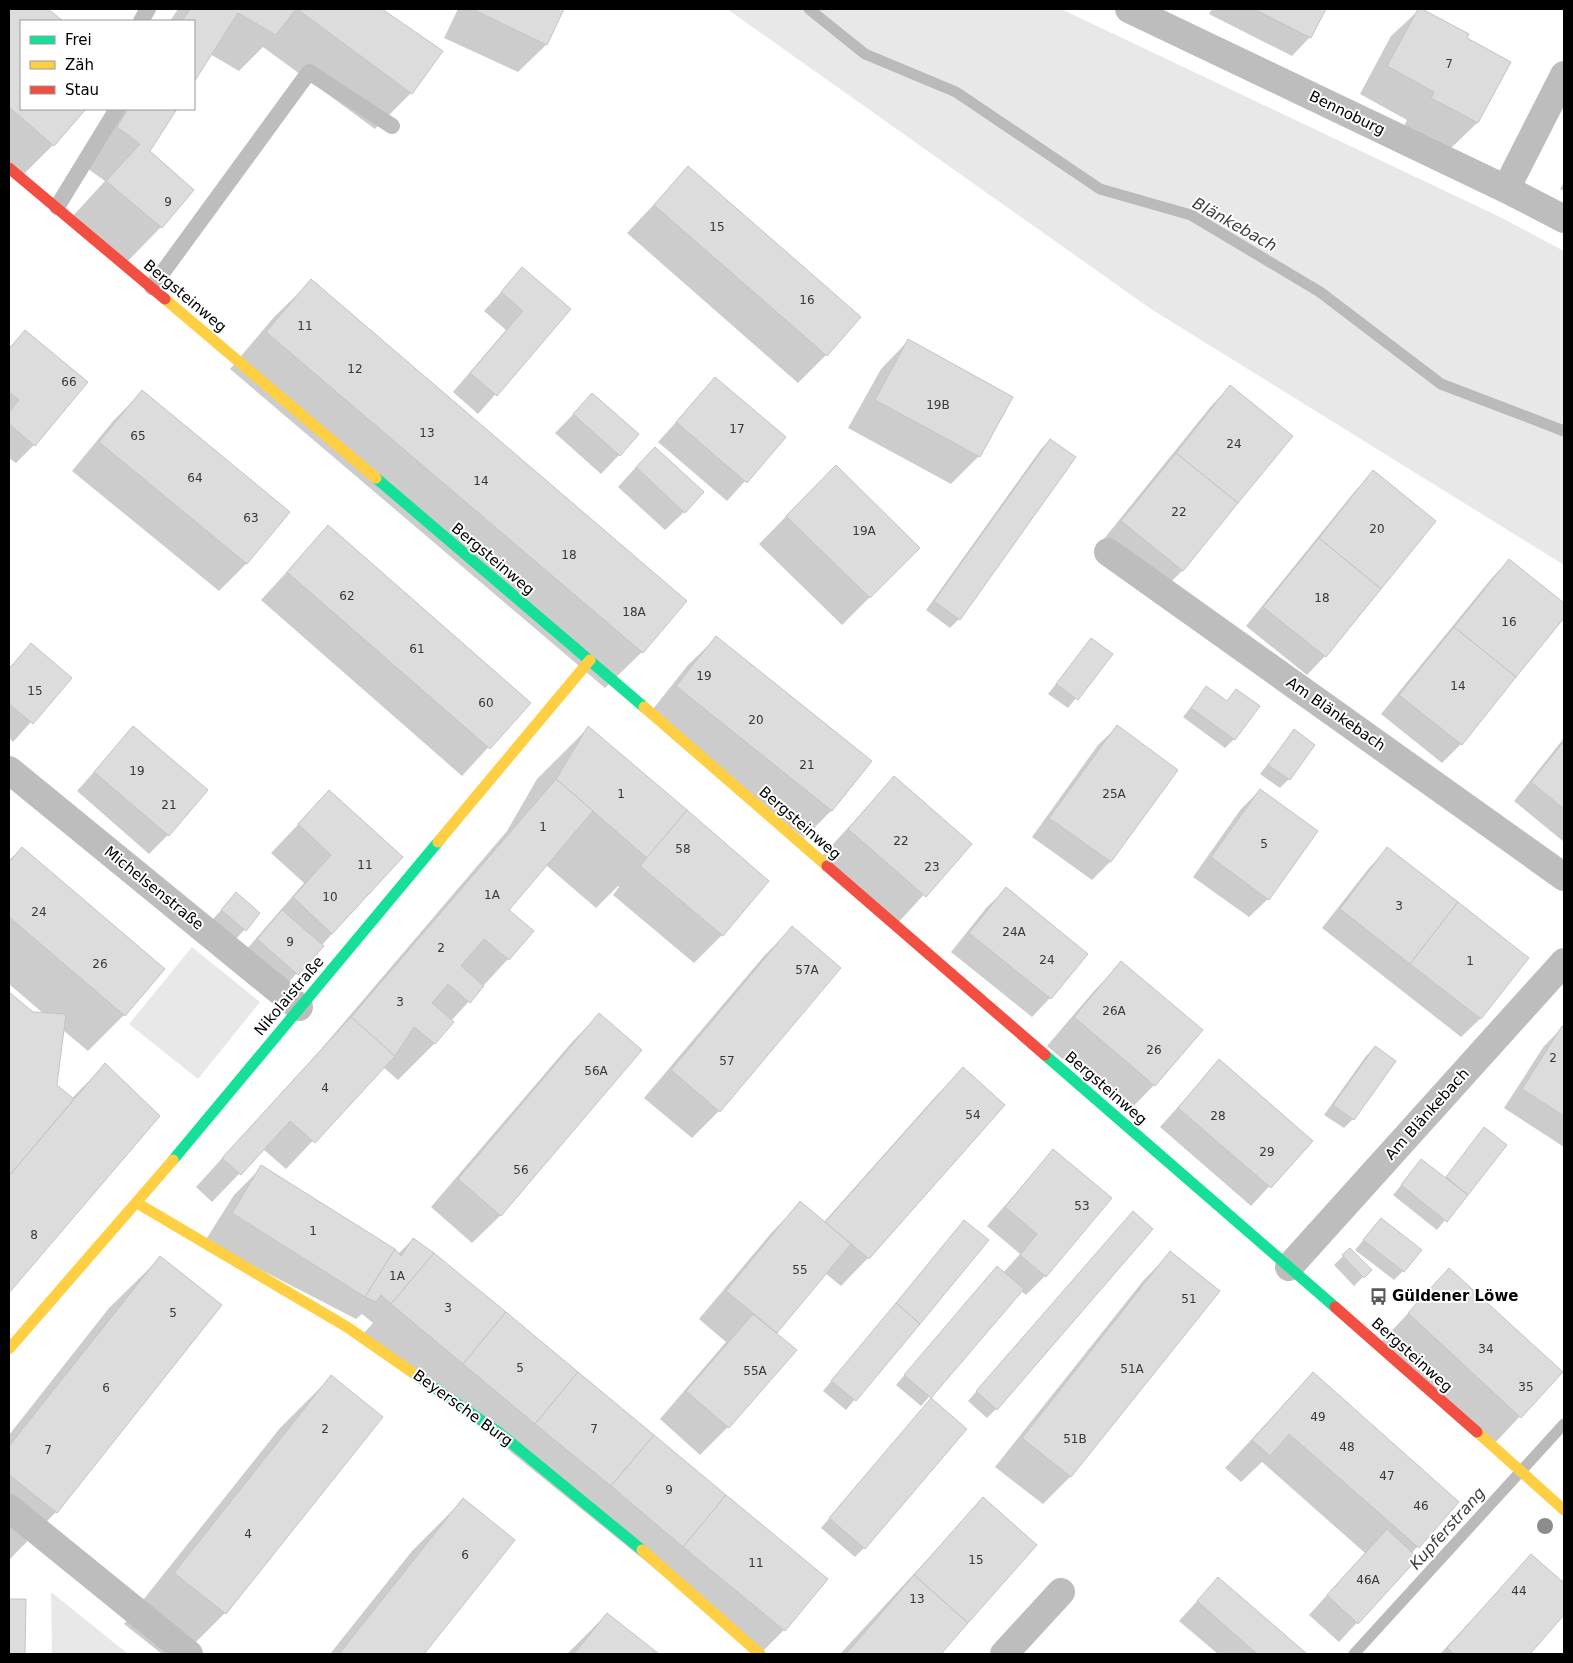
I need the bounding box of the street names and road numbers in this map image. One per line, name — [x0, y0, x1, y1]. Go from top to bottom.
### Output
street label: Bennoburg — [1306, 87, 1388, 139]
street label: Bergsteinweg — [140, 256, 230, 336]
street label: Bergsteinweg — [448, 519, 538, 599]
street label: Am Blänkebach — [1283, 673, 1389, 755]
street label: Bergsteinweg — [755, 783, 845, 863]
street label: Michelsenstraße — [101, 842, 207, 934]
street label: Nikolaistraße — [251, 953, 327, 1039]
street label: Bergsteinweg — [1061, 1048, 1151, 1128]
street label: Am Blänkebach — [1381, 1065, 1473, 1163]
street label: Bergsteinweg — [1368, 1314, 1456, 1396]
street label: Beyersche Burg — [410, 1366, 516, 1450]

